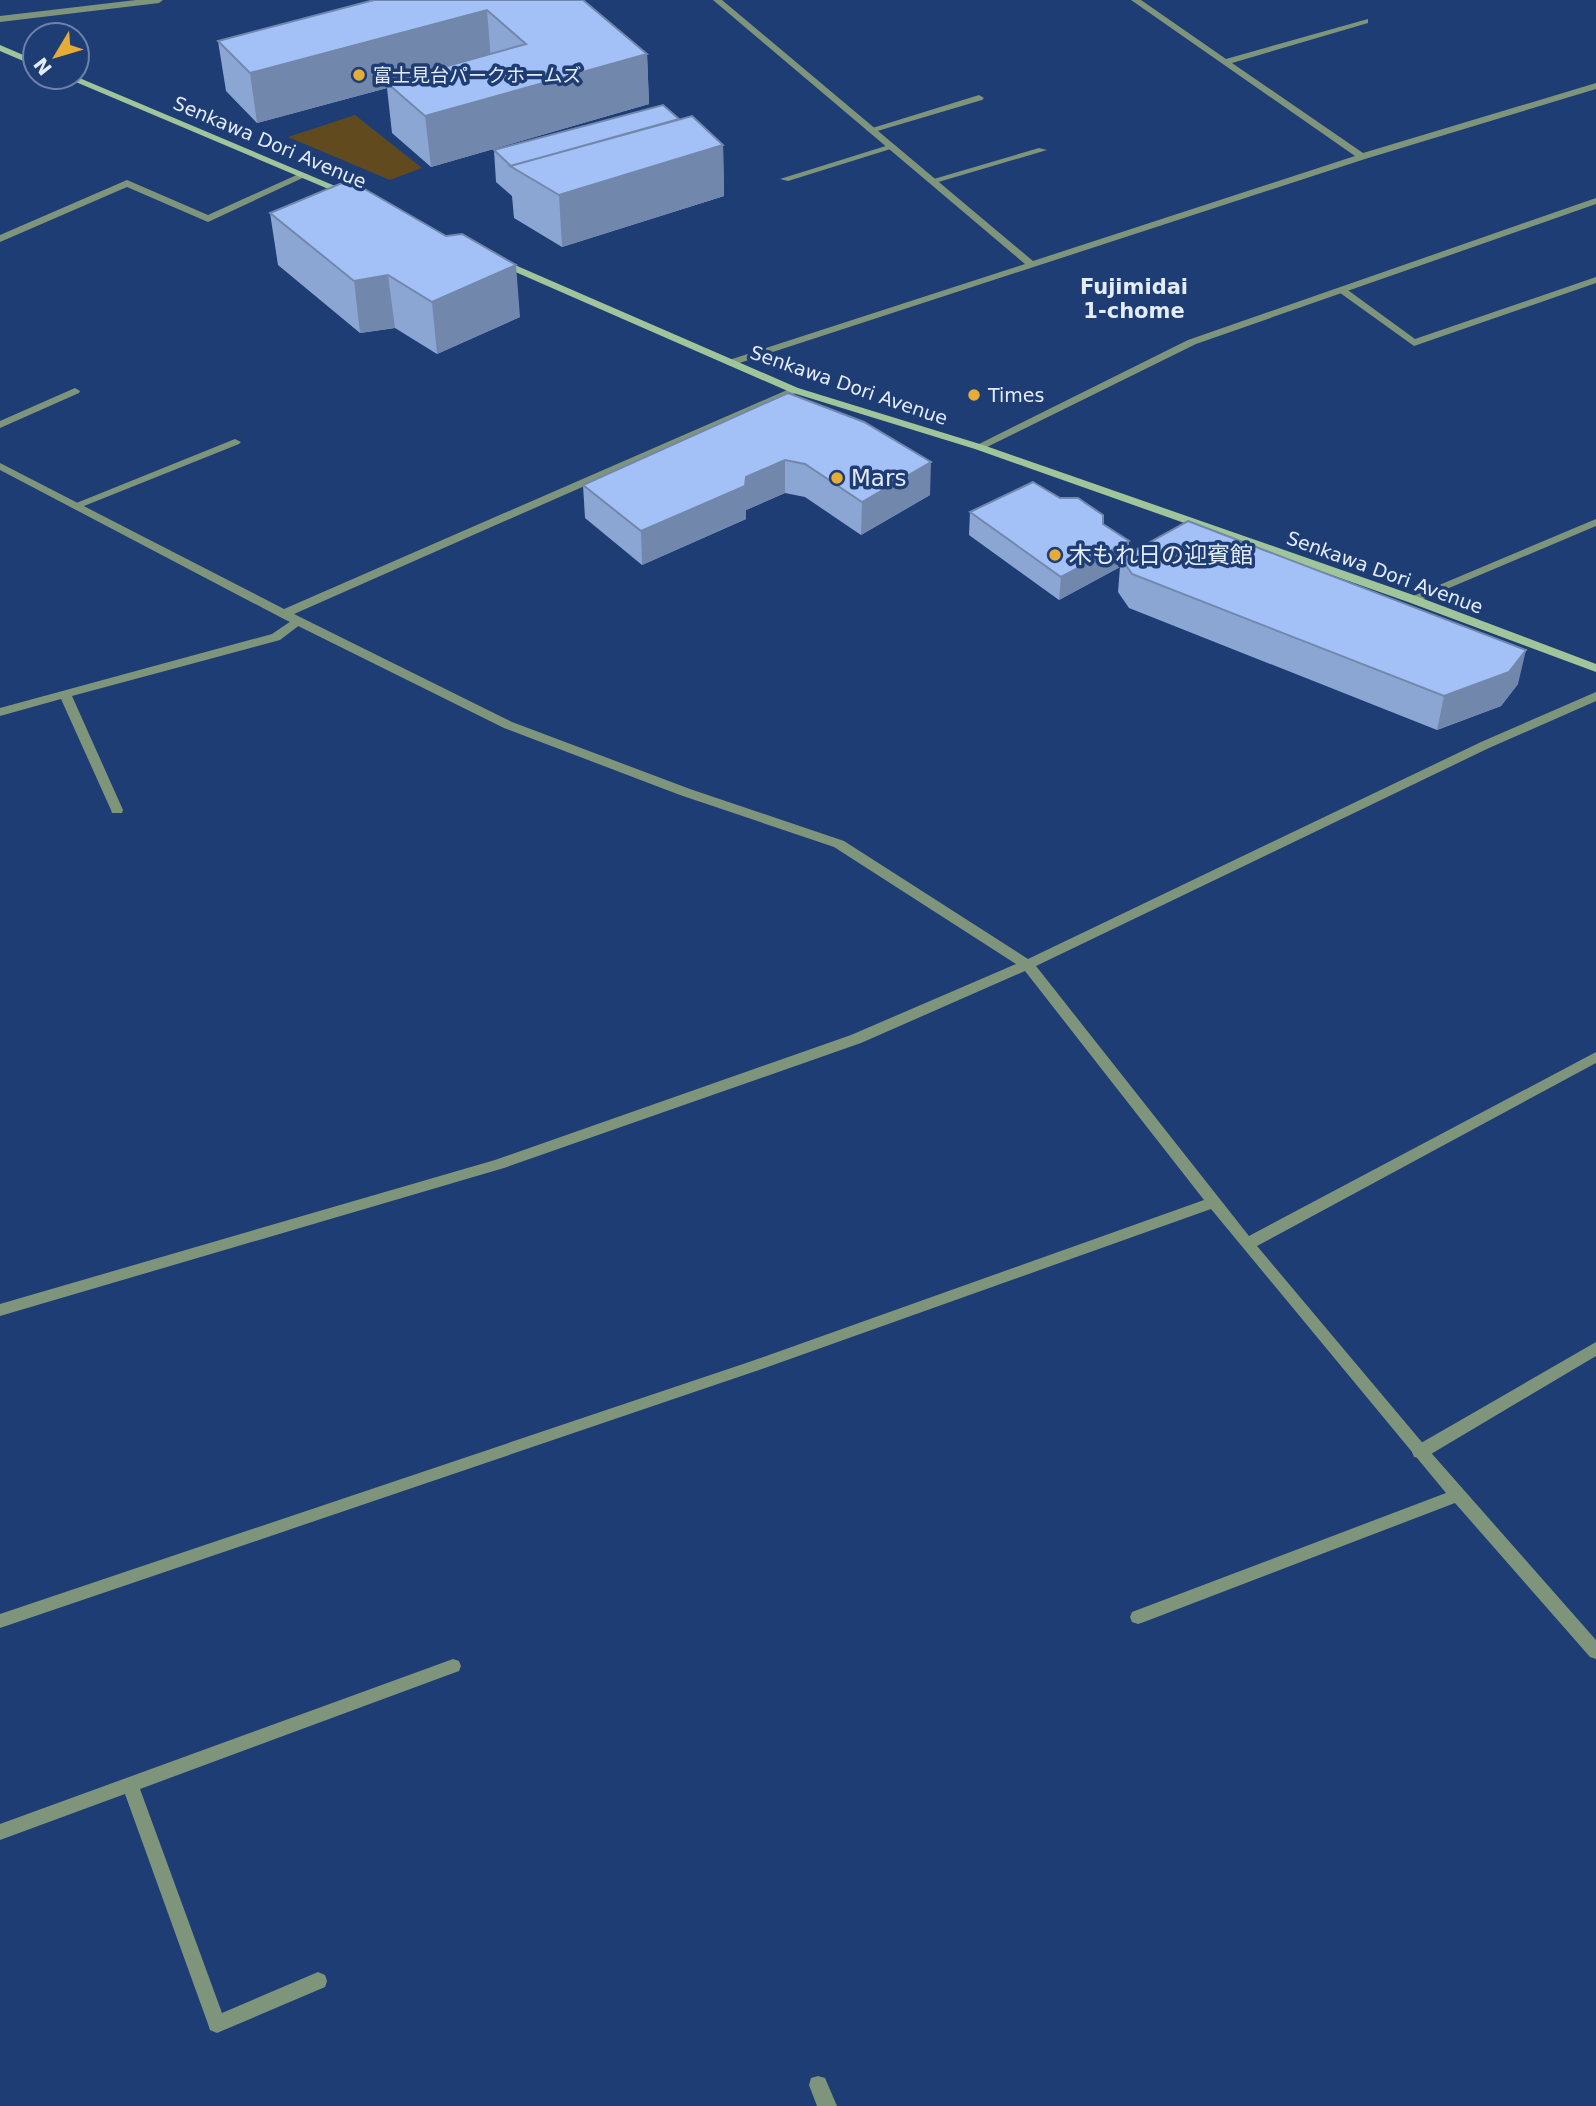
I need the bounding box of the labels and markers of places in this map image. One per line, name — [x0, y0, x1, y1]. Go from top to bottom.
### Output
place label: 富士見台パークホームズ — [373, 64, 581, 86]
marker: 富士見台パークホームズ — [351, 67, 367, 83]
place label: Times — [987, 384, 1044, 406]
marker: Times — [966, 387, 982, 403]
place label: Mars — [851, 465, 906, 491]
marker: Mars — [829, 470, 845, 486]
place label: 木もれ日の迎賓館 — [1069, 542, 1253, 568]
marker: 木もれ日の迎賓館 — [1047, 547, 1063, 563]

